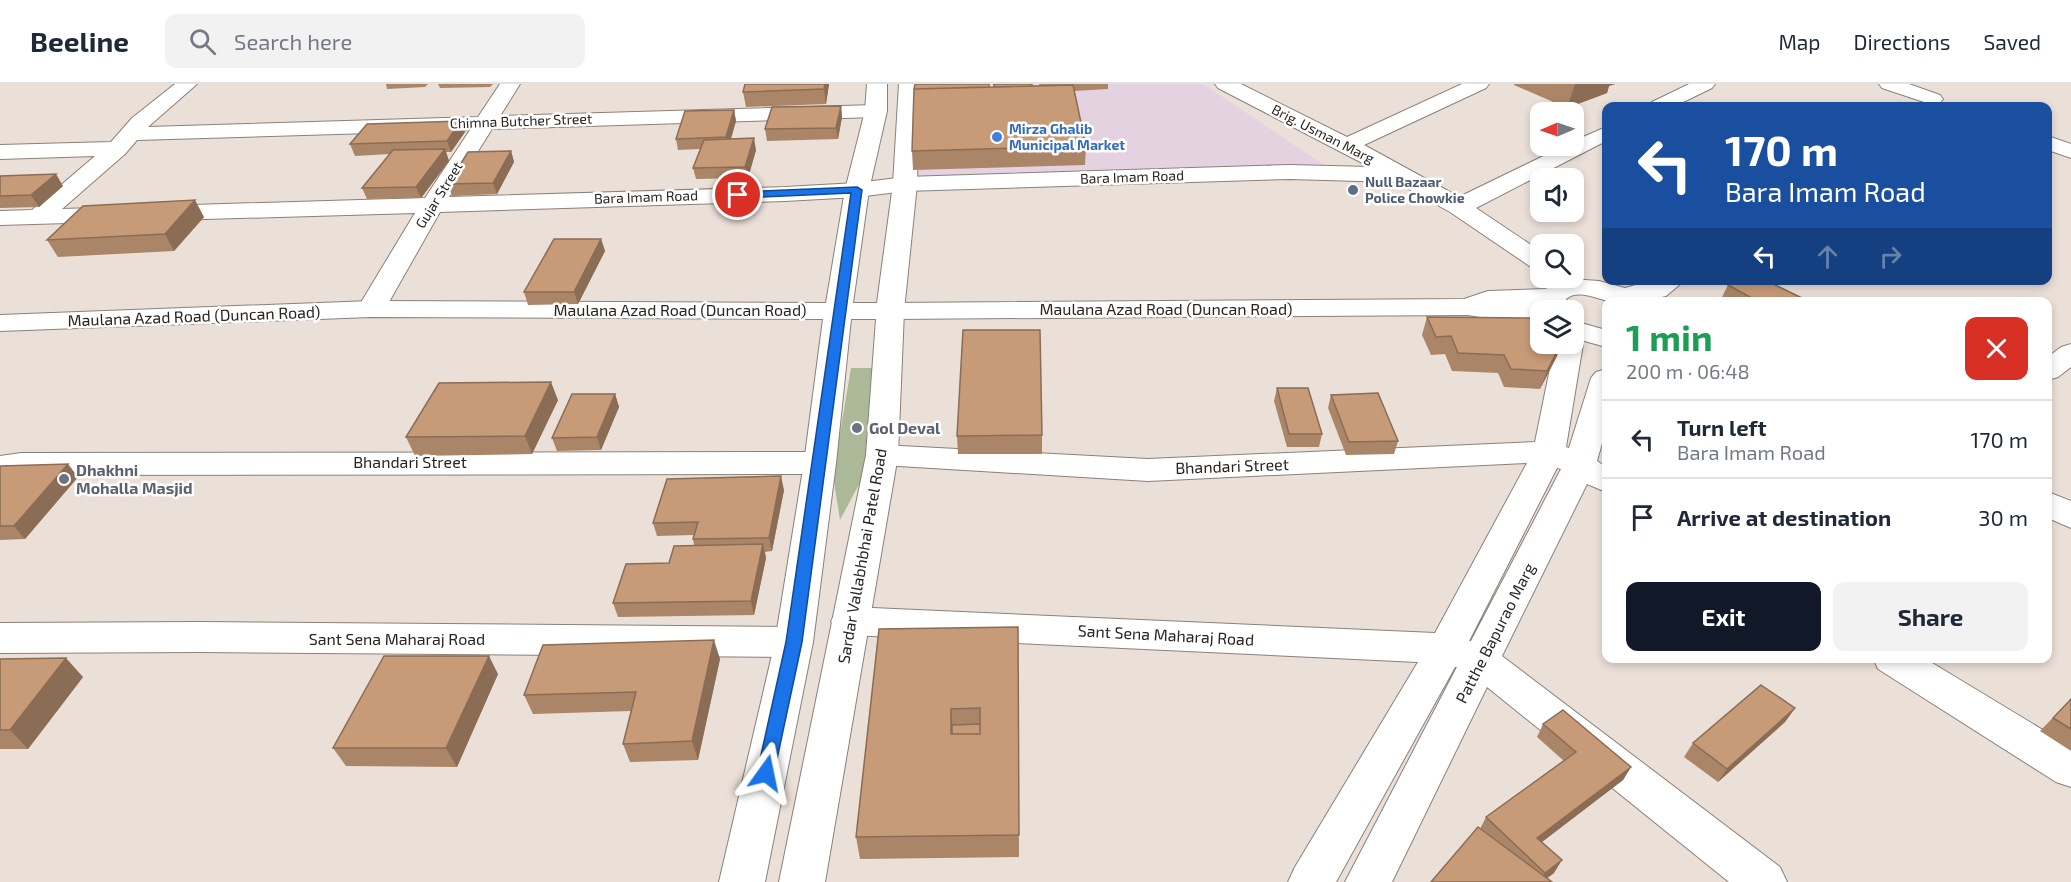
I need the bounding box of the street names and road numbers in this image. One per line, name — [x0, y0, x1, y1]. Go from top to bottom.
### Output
street label: Brig. Usman Marg — [1269, 100, 1378, 167]
street label: Chimna Butcher Street — [449, 110, 593, 131]
street label: Gujar Street — [411, 158, 466, 231]
street label: Bara Imam Road — [1080, 166, 1184, 187]
street label: Bara Imam Road — [594, 186, 698, 207]
street label: Maulana Azad Road (Duncan Road) — [1040, 299, 1292, 318]
street label: Maulana Azad Road (Duncan Road) — [554, 300, 806, 319]
street label: Maulana Azad Road (Duncan Road) — [67, 302, 321, 329]
street label: Sardar Vallabhbhai Patel Road — [833, 447, 890, 665]
street label: Bhandari Street — [353, 452, 467, 471]
street label: Bhandari Street — [1175, 454, 1289, 477]
street label: Patthe Bapurao Marg — [1451, 559, 1538, 706]
street label: Sant Sena Maharaj Road — [1077, 620, 1255, 650]
street label: Sant Sena Maharaj Road — [309, 629, 485, 649]

